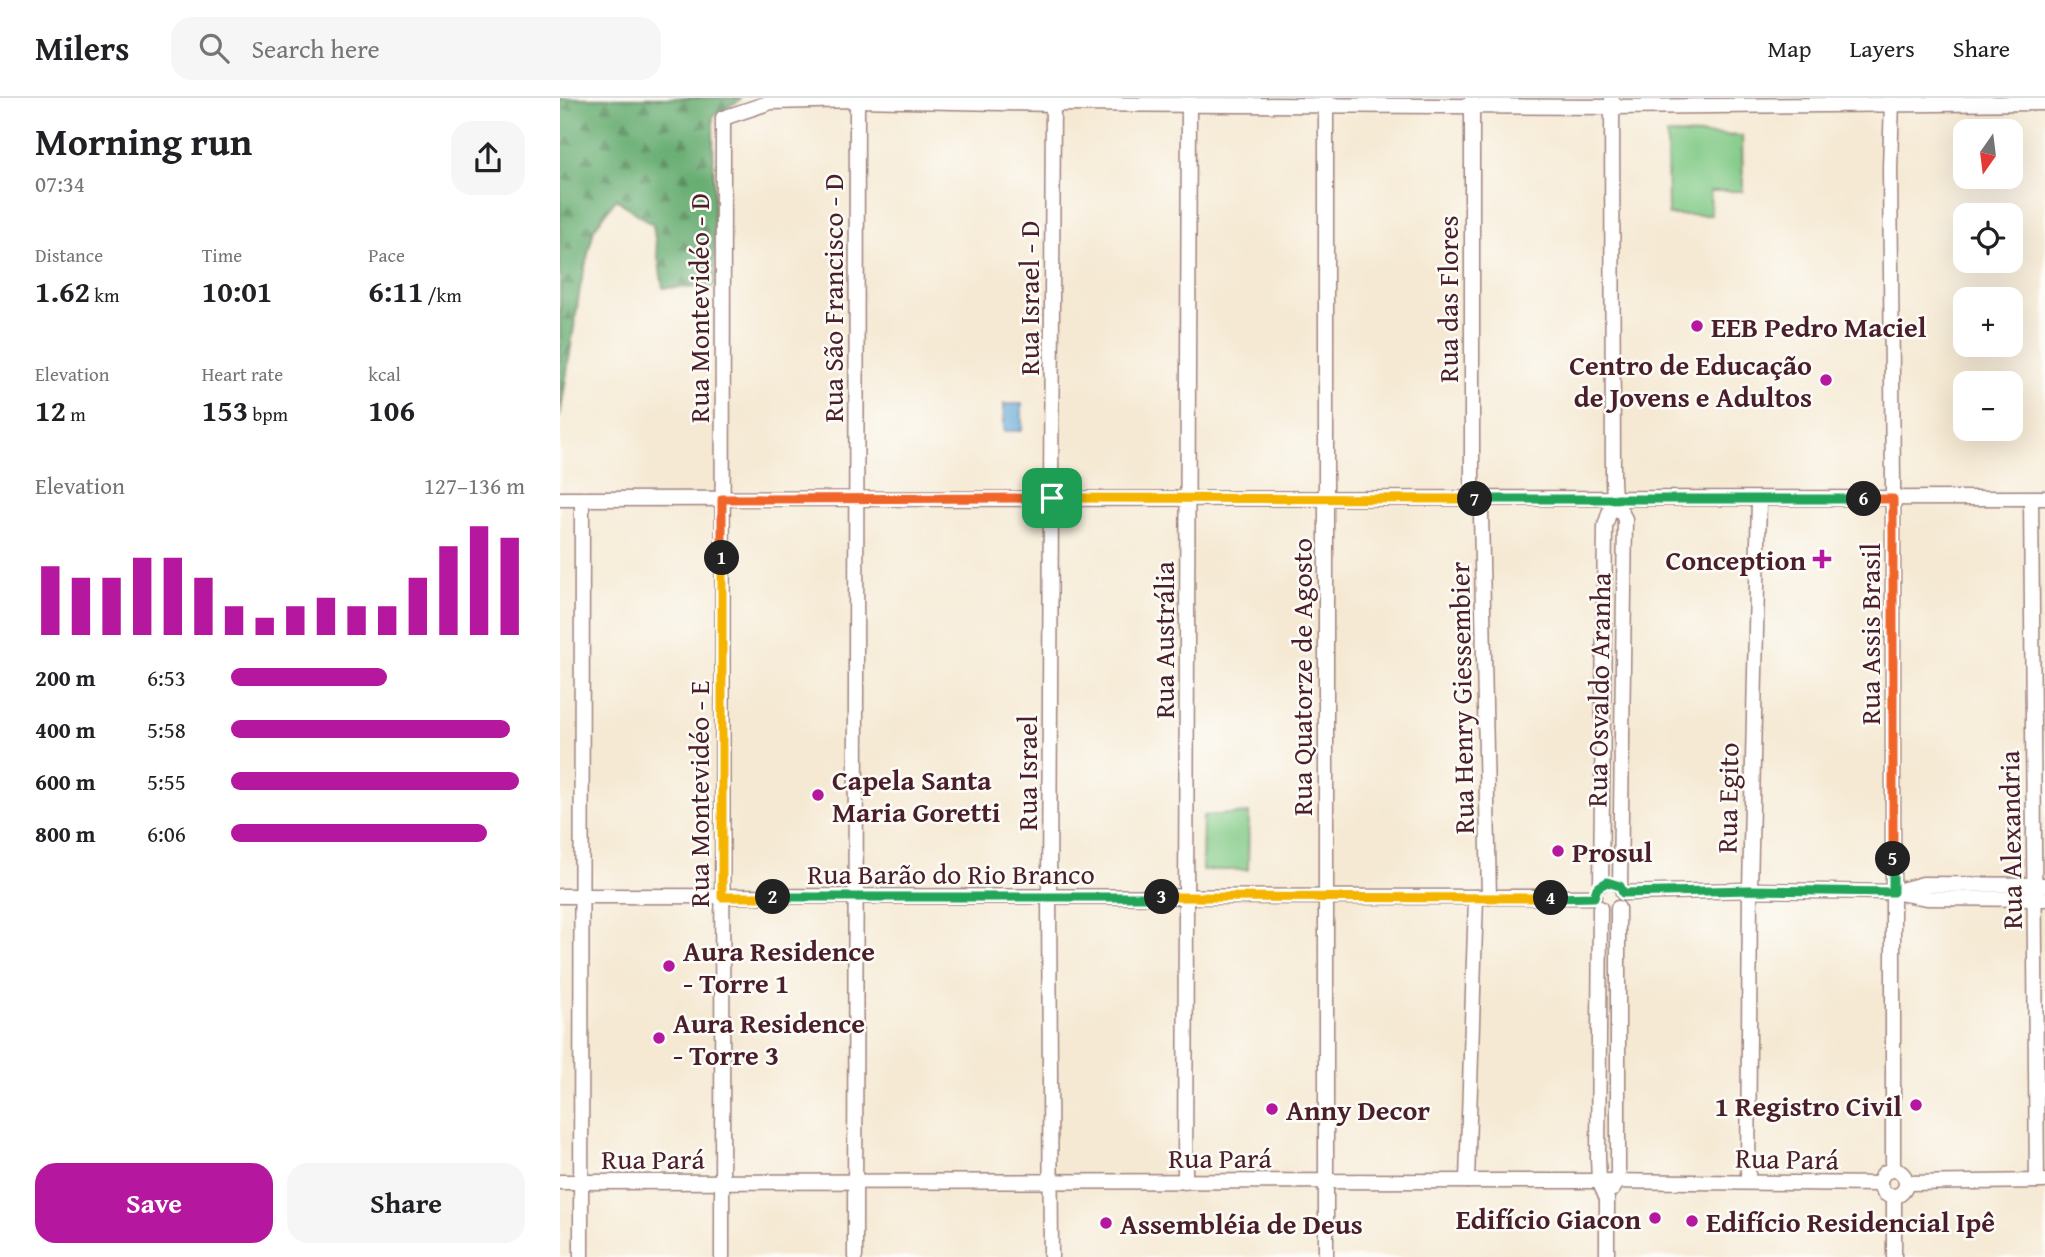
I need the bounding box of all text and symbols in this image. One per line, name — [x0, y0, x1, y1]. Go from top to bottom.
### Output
search box — [171, 17, 661, 80]
text: Milers — [35, 24, 129, 72]
icon: search — [195, 29, 233, 67]
text: Search here — [251, 29, 380, 68]
text: Map — [1768, 31, 1811, 66]
text: Layers — [1849, 31, 1915, 66]
text: Share — [1953, 31, 2010, 66]
text: Morning run — [35, 113, 252, 169]
north arrow — [1953, 119, 2023, 189]
map controls — [1953, 119, 2023, 441]
button: share — [451, 121, 525, 195]
text: 07:34 — [35, 167, 85, 200]
street label: Rua São Francisco - D — [812, 174, 853, 422]
street label: Rua Montevidéo - D — [678, 193, 719, 423]
button: locate — [1953, 203, 2023, 273]
street label: Rua das Flores — [1427, 215, 1468, 383]
street label: Rua Israel - D — [1008, 221, 1049, 375]
text: Distance — [35, 241, 103, 269]
text: Time — [202, 241, 242, 269]
text: Pace — [368, 241, 405, 269]
text: 1.62 — [35, 269, 90, 313]
text: 10:01 — [202, 269, 272, 313]
text: 6:11 — [368, 269, 423, 313]
text: km — [90, 281, 119, 309]
text: /km — [423, 281, 462, 309]
button: + — [1953, 287, 2023, 357]
place label: EEB Pedro Maciel — [1711, 306, 1927, 347]
marker: EEB Pedro Maciel — [1689, 318, 1705, 334]
place label: Centro de Educação de Jovens e Adultos — [1569, 344, 1812, 417]
text: Elevation — [35, 360, 109, 388]
text: Heart rate — [202, 360, 283, 388]
text: kcal — [368, 360, 401, 388]
button: − — [1953, 371, 2023, 441]
marker: Centro de Educação de Jovens e Adultos — [1818, 372, 1834, 388]
text: 12 — [35, 388, 66, 432]
text: 153 — [202, 388, 248, 432]
text: 106 — [368, 388, 415, 432]
text: m — [66, 400, 86, 428]
text: bpm — [248, 400, 288, 428]
pin — [1022, 468, 1082, 528]
text: Elevation — [35, 469, 125, 502]
text: 127–136 m — [424, 469, 525, 502]
icon: arrive — [1033, 479, 1071, 517]
pin: 7 — [1458, 482, 1492, 516]
pin: 6 — [1846, 482, 1882, 516]
text: 7 — [1470, 484, 1479, 512]
text: 6 — [1859, 484, 1868, 512]
street label: Rua Quatorze de Agosto — [1281, 538, 1322, 816]
place label: Conception — [1665, 539, 1806, 580]
pin: 1 — [704, 540, 740, 575]
text: 1 — [717, 543, 726, 571]
street label: Rua Assis Brasil — [1849, 543, 1890, 725]
marker: Conception — [1812, 549, 1832, 569]
street label: Rua Austrália — [1143, 560, 1184, 719]
street label: Rua Henry Giessembier — [1438, 561, 1484, 835]
street label: Rua Osvaldo Aranha — [1575, 571, 1621, 808]
text: 200 m — [35, 661, 96, 694]
text: 6:53 — [147, 661, 186, 694]
street label: Rua Montevidéo - E — [678, 681, 719, 907]
text: 400 m — [35, 713, 96, 746]
text: 5:58 — [147, 713, 186, 746]
street label: Rua Israel — [1006, 715, 1047, 831]
street label: Rua Egito — [1706, 742, 1748, 854]
street label: Rua Alexandria — [1988, 749, 2032, 930]
place label: Capela Santa Maria Goretti — [832, 759, 1001, 832]
text: 600 m — [35, 765, 96, 798]
text: 5:55 — [147, 765, 186, 798]
marker: Capela Santa Maria Goretti — [810, 787, 826, 803]
text: 800 m — [35, 817, 96, 850]
text: 6:06 — [147, 817, 186, 850]
place label: Prosul — [1572, 831, 1653, 872]
pin: 5 — [1876, 842, 1910, 876]
marker: Prosul — [1550, 843, 1566, 859]
text: 5 — [1888, 844, 1897, 872]
street label: Rua Barão do Rio Branco — [807, 853, 1095, 894]
pin: 2 — [756, 880, 790, 914]
pin: 3 — [1144, 880, 1180, 914]
pin: 4 — [1534, 880, 1569, 916]
text: 2 — [768, 882, 777, 910]
text: 3 — [1157, 882, 1166, 910]
text: 4 — [1546, 883, 1555, 911]
place label: Aura Residence - Torre 1 — [683, 930, 875, 1003]
marker: Aura Residence - Torre 1 — [661, 958, 677, 974]
place label: Aura Residence - Torre 3 — [673, 1002, 865, 1075]
marker: Aura Residence - Torre 3 — [651, 1030, 667, 1046]
place label: 1 Registro Civil — [1714, 1085, 1902, 1126]
place label: Anny Decor — [1286, 1089, 1430, 1130]
marker: 1 Registro Civil — [1908, 1097, 1924, 1113]
marker: Anny Decor — [1264, 1101, 1280, 1117]
street label: Rua Pará — [1168, 1137, 1273, 1178]
street label: Rua Pará — [1735, 1137, 1840, 1179]
street label: Rua Pará — [601, 1138, 706, 1179]
button: Save — [35, 1163, 273, 1243]
button: Share — [287, 1163, 525, 1243]
place label: Edifício Giacon — [1456, 1198, 1641, 1239]
place label: Edifício Residencial Ipê — [1706, 1201, 1995, 1242]
place label: Assembléia de Deus — [1120, 1203, 1363, 1244]
marker: Edifício Giacon — [1647, 1210, 1663, 1226]
marker: Edifício Residencial Ipê — [1684, 1213, 1700, 1229]
marker: Assembléia de Deus — [1098, 1215, 1114, 1231]

